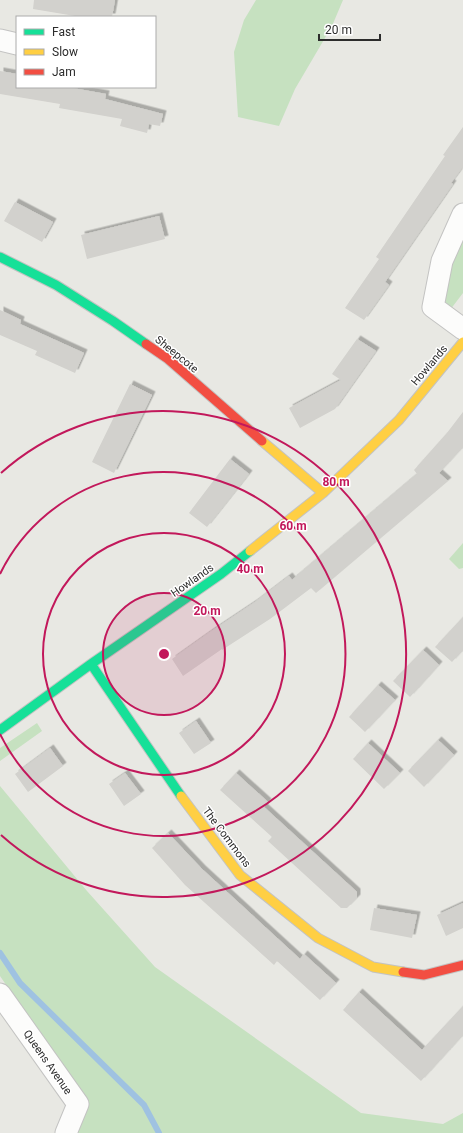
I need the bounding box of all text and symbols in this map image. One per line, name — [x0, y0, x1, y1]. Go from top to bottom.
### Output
legend — [16, 16, 156, 88]
scale bar — [319, 16, 380, 42]
text: 20 m — [325, 23, 352, 37]
text: Fast — [52, 25, 75, 39]
text: Slow — [52, 45, 78, 59]
text: Jam — [52, 65, 76, 79]
street label: Sheepcote — [152, 333, 201, 376]
street label: Howlands — [409, 342, 450, 388]
text: 80 m — [322, 475, 350, 489]
text: 60 m — [279, 519, 307, 533]
street label: Howlands — [168, 561, 216, 600]
text: 40 m — [236, 562, 264, 576]
text: 20 m — [193, 604, 221, 618]
centre of rings — [157, 647, 171, 661]
street label: The Commons — [200, 805, 254, 870]
street label: Queens Avenue — [21, 1028, 75, 1097]

